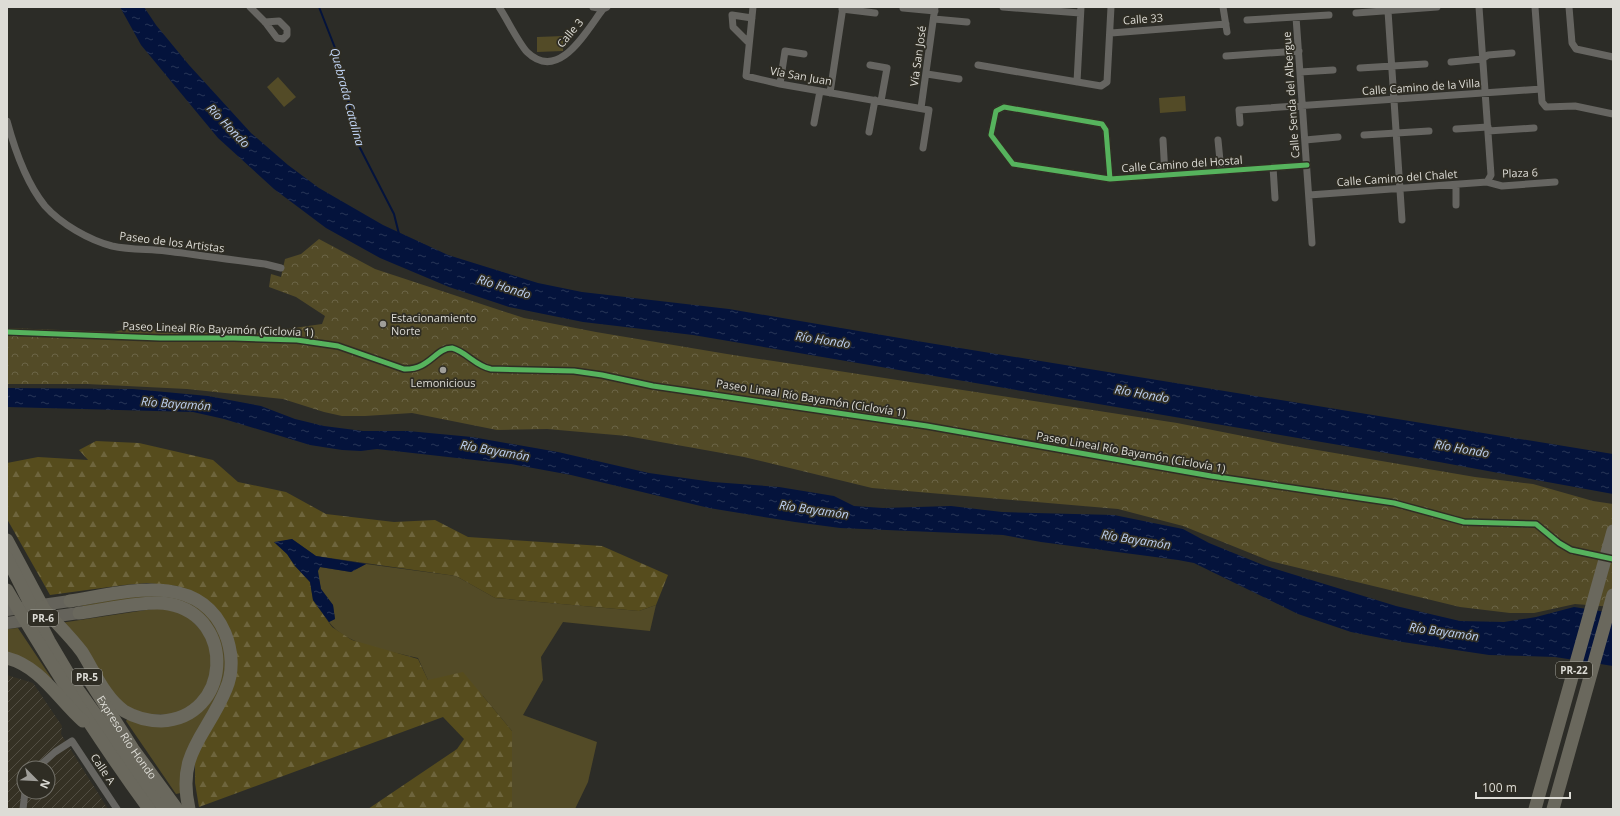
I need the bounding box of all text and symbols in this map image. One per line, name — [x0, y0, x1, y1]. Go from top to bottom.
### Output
street label: Calle 33 — [1122, 10, 1164, 27]
street label: Calle 3 — [553, 15, 586, 50]
street label: Vía San José — [906, 25, 929, 87]
street label: Calle Senda del Albergue — [1279, 31, 1302, 159]
water label: Quebrada Catalina — [326, 46, 369, 148]
street label: Vía San Juan — [769, 63, 833, 88]
street label: Calle Camino de la Villa — [1361, 75, 1481, 98]
water label: Río Hondo — [203, 100, 254, 152]
street label: Calle Camino del Hostal — [1121, 152, 1243, 175]
street label: Plaza 6 — [1502, 164, 1538, 181]
street label: Calle Camino del Chalet — [1336, 166, 1458, 189]
street label: Paseo de los Artistas — [119, 228, 225, 255]
water label: Río Hondo — [475, 270, 533, 303]
place label: Estacionamiento Norte — [391, 310, 477, 338]
street label: Paseo Lineal Río Bayamón (Ciclovía 1) — [122, 318, 314, 339]
marker: Estacionamiento Norte — [378, 319, 388, 329]
water label: Río Hondo — [794, 327, 852, 352]
marker: Lemonicious — [438, 365, 448, 375]
place label: Lemonicious — [411, 375, 475, 390]
street label: Paseo Lineal Río Bayamón (Ciclovía 1) — [715, 375, 907, 420]
water label: Río Hondo — [1113, 380, 1171, 407]
water label: Río Bayamón — [140, 393, 212, 414]
street label: Paseo Lineal Río Bayamón (Ciclovía 1) — [1035, 427, 1227, 476]
water label: Río Hondo — [1433, 435, 1491, 462]
water label: Río Bayamón — [459, 436, 531, 465]
water label: Río Bayamón — [778, 496, 850, 523]
water label: Río Bayamón — [1100, 526, 1172, 553]
road number: PR-6 — [28, 610, 58, 626]
water label: Río Bayamón — [1408, 618, 1480, 645]
road number: PR-22 — [1556, 662, 1592, 678]
road number: PR-5 — [72, 669, 102, 685]
street label: Expreso Río Hondo — [94, 692, 161, 782]
street label: Calle A — [88, 750, 119, 787]
north arrow — [16, 760, 56, 800]
scale bar — [1476, 774, 1570, 800]
text: N — [37, 777, 54, 791]
text: 100 m — [1482, 779, 1517, 796]

